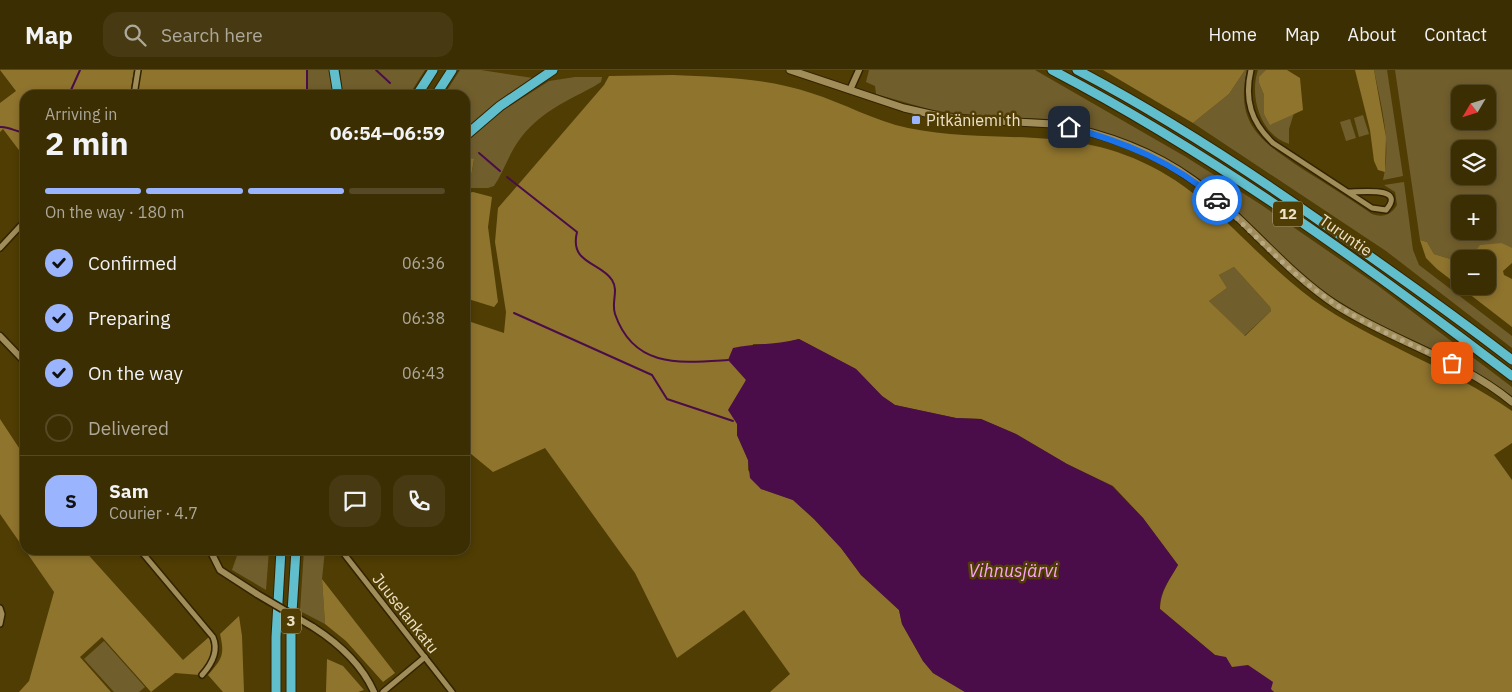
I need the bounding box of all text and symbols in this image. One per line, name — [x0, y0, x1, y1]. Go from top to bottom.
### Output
search box — [103, 12, 453, 57]
text: Map — [25, 19, 73, 51]
icon: search — [121, 21, 149, 49]
text: Search here — [161, 23, 263, 47]
text: Home — [1209, 23, 1257, 46]
text: Map — [1285, 23, 1320, 46]
text: About — [1348, 23, 1396, 46]
text: Contact — [1424, 23, 1487, 46]
north arrow — [1451, 85, 1496, 130]
map controls — [1451, 85, 1496, 295]
text: Arriving in — [45, 104, 117, 124]
pin — [1048, 106, 1090, 148]
place label: Pitkäniemi th — [926, 110, 1021, 130]
icon: home — [1055, 113, 1083, 141]
marker: Pitkäniemi th — [910, 114, 922, 126]
text: 06:54–06:59 — [330, 121, 445, 145]
text: 2 min — [45, 122, 129, 164]
button: layers — [1451, 140, 1496, 185]
courier — [1192, 175, 1242, 225]
icon: car — [1203, 186, 1231, 214]
button: + — [1451, 195, 1496, 240]
text: On the way · 180 m — [45, 202, 184, 222]
road number: 12 — [1273, 202, 1303, 226]
street label: Turuntie — [1316, 210, 1376, 260]
icon: check — [45, 249, 73, 277]
button: − — [1451, 250, 1496, 295]
text: Confirmed — [88, 251, 177, 275]
text: 06:36 — [402, 253, 445, 273]
icon: check — [45, 304, 73, 332]
text: Preparing — [88, 306, 170, 330]
text: 06:38 — [402, 308, 445, 328]
pin — [1431, 342, 1473, 384]
icon: bag — [1438, 349, 1466, 377]
icon: check — [45, 359, 73, 387]
text: On the way — [88, 361, 183, 385]
text: 06:43 — [402, 363, 445, 383]
text: Delivered — [88, 416, 169, 440]
button: chat — [329, 475, 381, 527]
button: phone — [393, 475, 445, 527]
text: Sam — [109, 479, 149, 503]
text: S — [65, 489, 77, 513]
text: Courier · 4.7 — [109, 503, 198, 523]
water label: Vihnusjärvi — [968, 559, 1058, 582]
street label: Juuselankatu — [368, 569, 444, 657]
road number: 3 — [281, 608, 301, 634]

